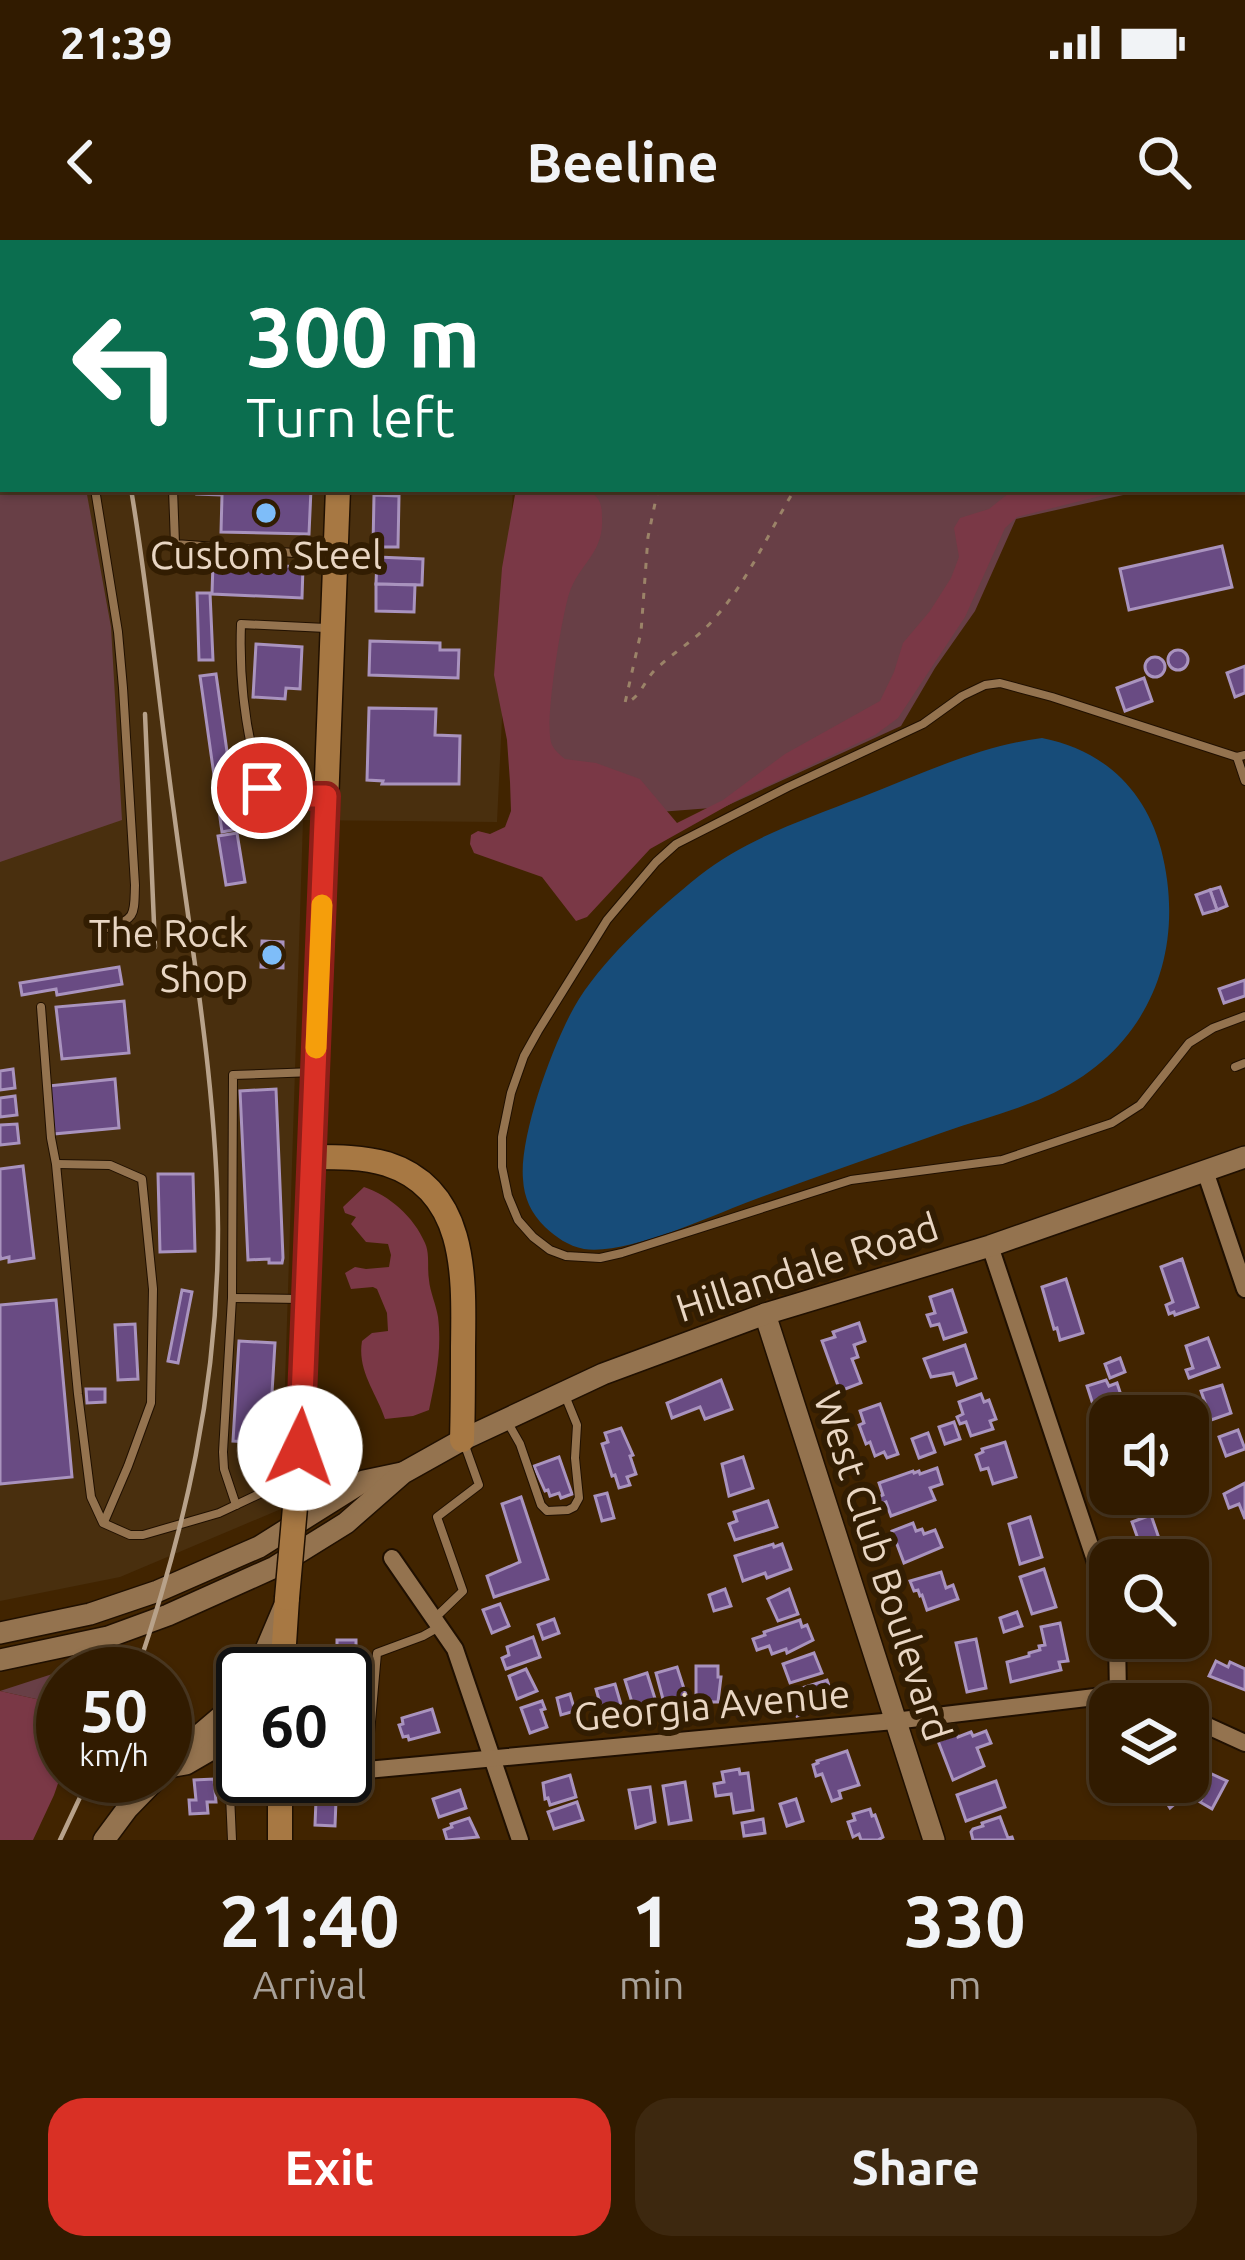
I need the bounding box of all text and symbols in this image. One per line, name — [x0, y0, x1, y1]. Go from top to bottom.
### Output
text: 21:39 — [60, 17, 173, 68]
icon: back — [48, 129, 114, 195]
icon: search — [1131, 129, 1197, 195]
text: Beeline — [526, 132, 719, 192]
icon: left — [48, 288, 204, 444]
text: 300 m — [246, 289, 480, 383]
text: Turn left — [246, 387, 455, 447]
marker: Custom Steel — [253, 500, 279, 526]
place label: Custom Steel — [150, 533, 382, 576]
pin — [211, 737, 313, 839]
icon: arrive — [229, 755, 295, 821]
place label: The Rock Shop — [89, 911, 248, 999]
marker: The Rock Shop — [259, 942, 285, 968]
street label: Hillandale Road — [670, 1204, 943, 1329]
position arrow — [237, 1385, 363, 1511]
street label: West Club Boulevard — [807, 1386, 960, 1746]
map controls — [1089, 1395, 1209, 1803]
button: sound — [1089, 1395, 1209, 1515]
button: search — [1089, 1539, 1209, 1659]
speed limit sign: 60 — [216, 1647, 372, 1803]
street label: Georgia Avenue — [572, 1671, 852, 1738]
text: 50 — [80, 1676, 148, 1743]
button: layers — [1089, 1683, 1209, 1803]
text: km/h — [79, 1738, 149, 1772]
text: 21:40 — [219, 1880, 400, 1961]
text: 1 — [631, 1880, 672, 1961]
text: 330 — [904, 1880, 1026, 1961]
text: Arrival — [253, 1963, 366, 2006]
text: min — [619, 1963, 684, 2006]
text: m — [948, 1963, 981, 2006]
button: Exit — [48, 2098, 611, 2236]
button: Share — [635, 2098, 1197, 2236]

